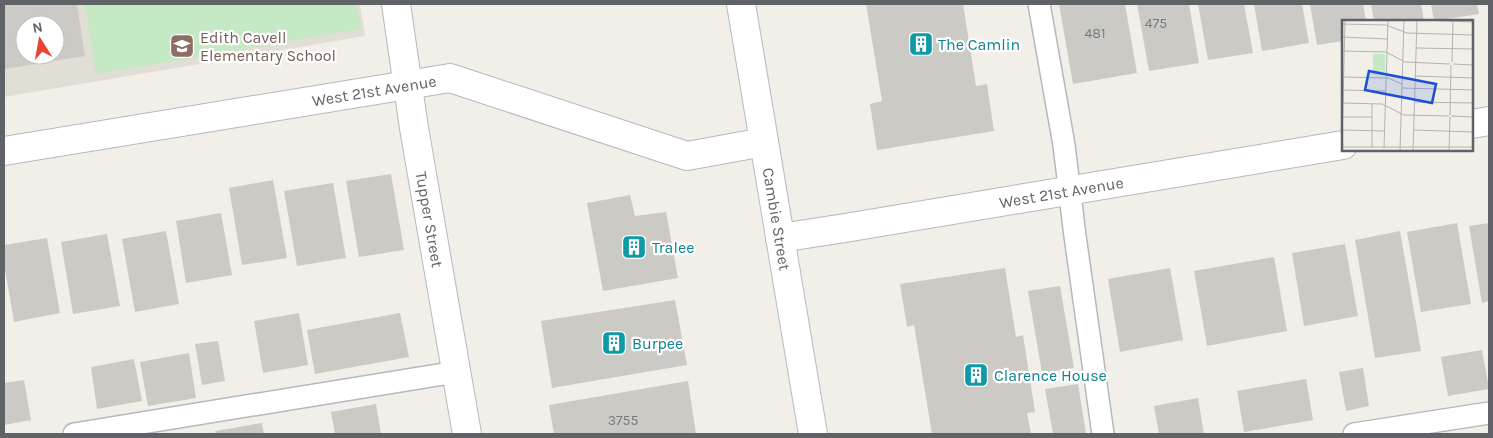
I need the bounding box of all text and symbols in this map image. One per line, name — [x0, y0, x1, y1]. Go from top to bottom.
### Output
north arrow — [15, 15, 65, 65]
house number: 475 — [1145, 15, 1167, 32]
text: N — [31, 18, 44, 37]
inset map — [1342, 20, 1473, 151]
house number: 481 — [1084, 25, 1106, 42]
place label: Edith Cavell Elementary School — [200, 28, 336, 65]
building icon: The Camlin — [908, 31, 934, 57]
school or university icon: Edith Cavell Elementary School — [169, 33, 195, 59]
place label: The Camlin — [938, 35, 1020, 54]
street label: West 21st Avenue — [311, 71, 438, 110]
street label: Cambie Street — [759, 166, 794, 272]
street label: Tupper Street — [412, 170, 447, 269]
street label: West 21st Avenue — [998, 173, 1125, 212]
building icon: Tralee — [621, 234, 647, 260]
place label: Tralee — [652, 238, 694, 257]
building icon: Burpee — [601, 330, 627, 356]
place label: Burpee — [632, 334, 683, 353]
building icon: Clarence House — [963, 362, 989, 388]
place label: Clarence House — [994, 366, 1107, 385]
house number: 3755 — [608, 412, 638, 429]

